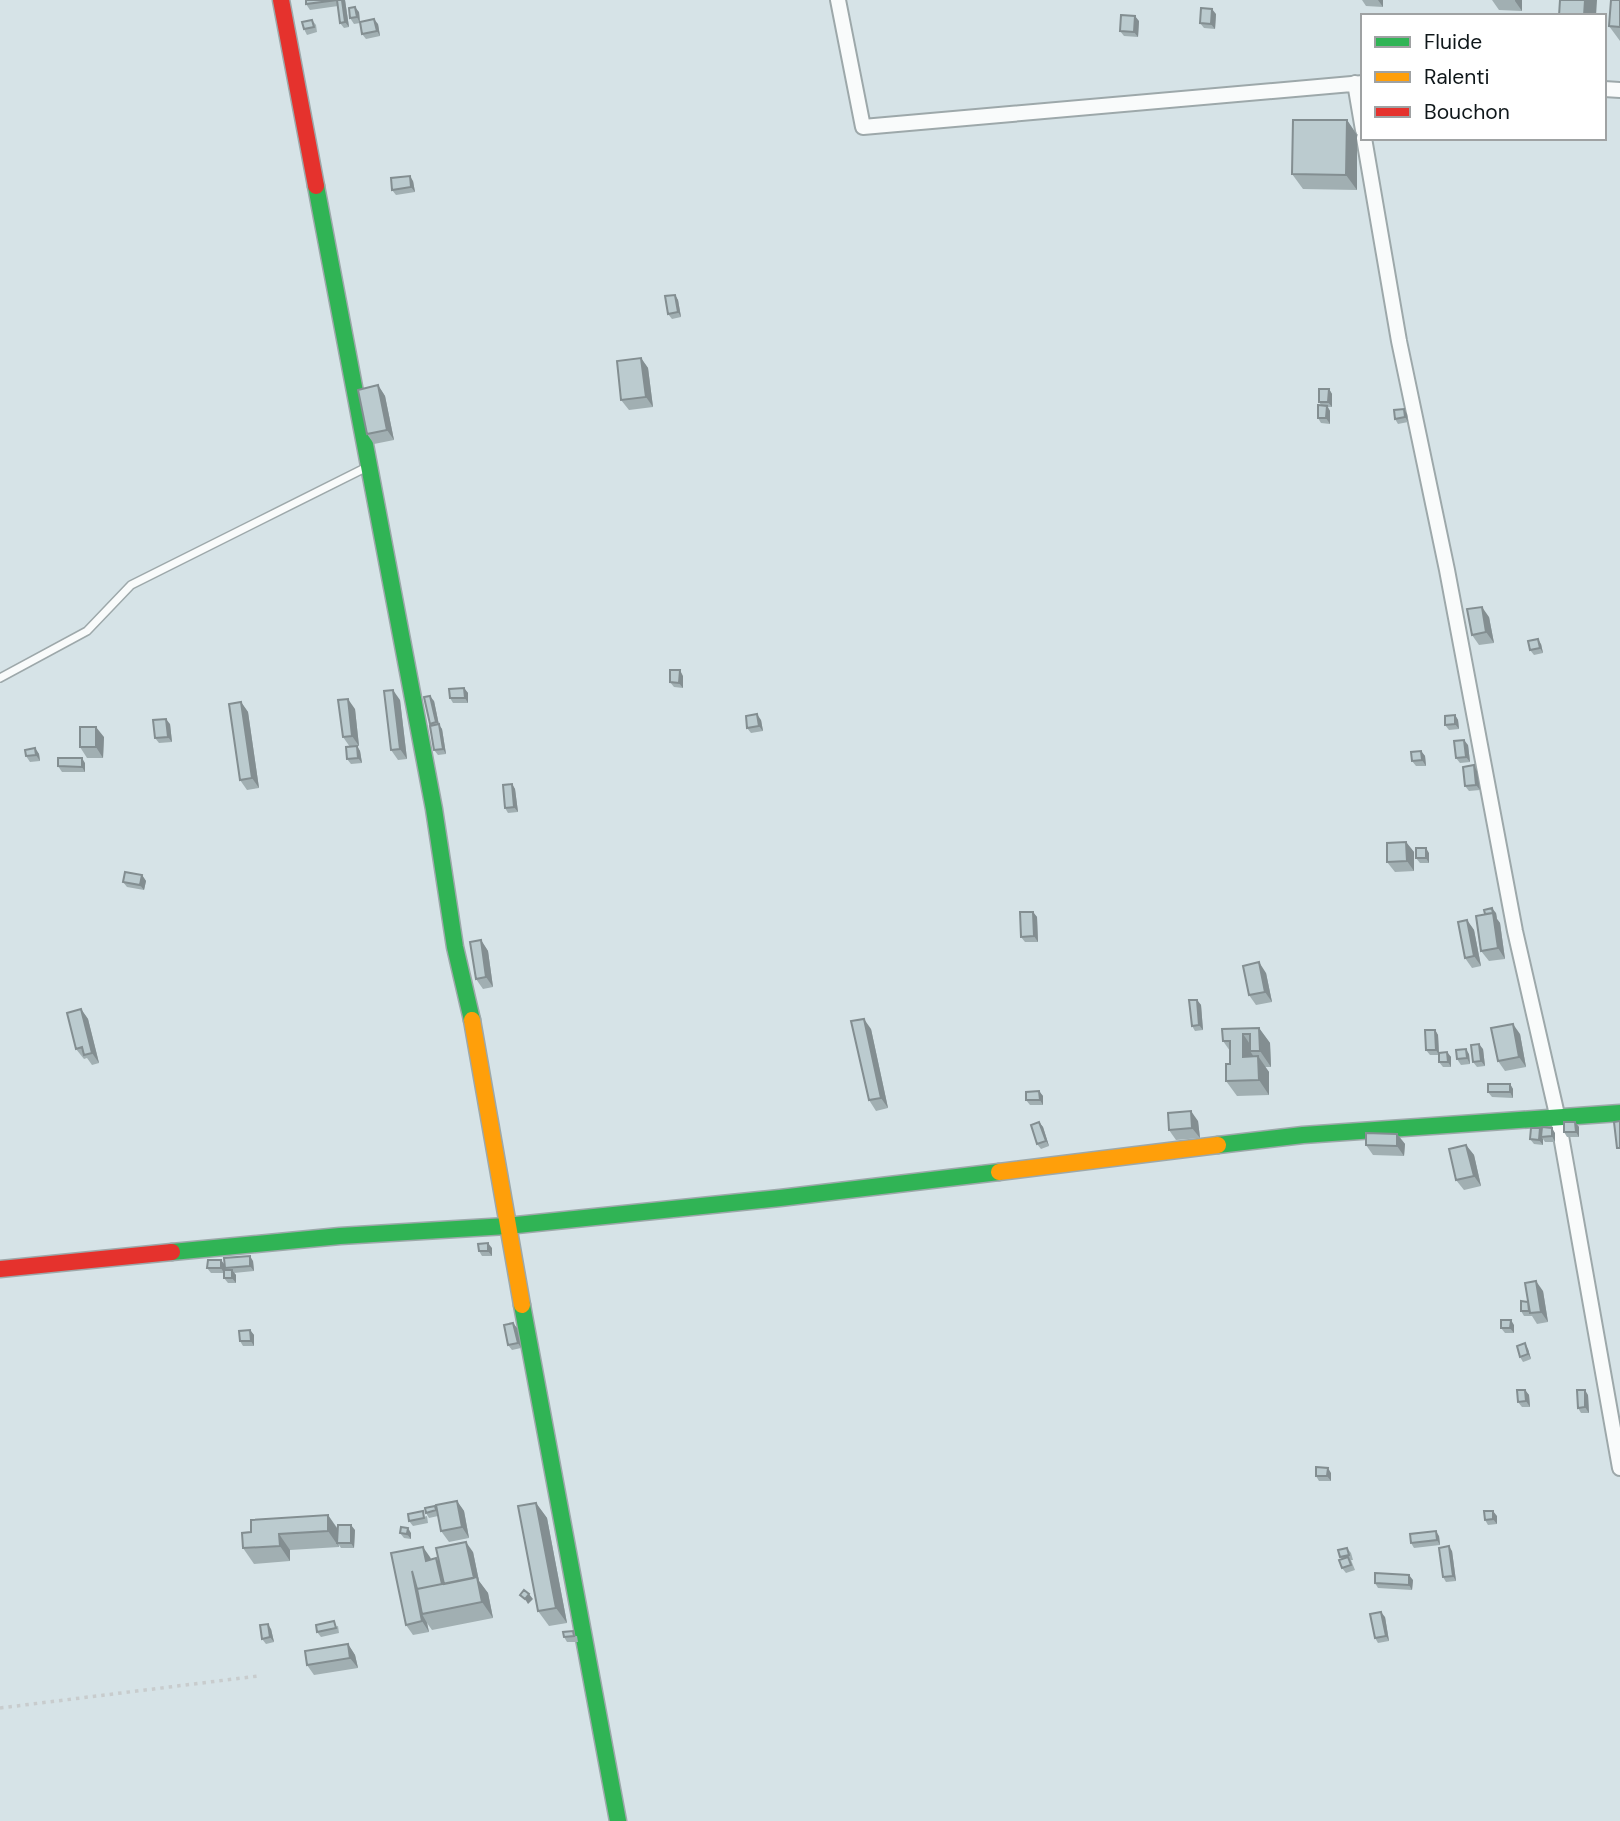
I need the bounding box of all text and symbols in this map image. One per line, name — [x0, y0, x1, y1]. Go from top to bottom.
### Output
legend — [1361, 14, 1606, 140]
text: Fluide — [1424, 28, 1482, 56]
text: Ralenti — [1424, 63, 1490, 91]
text: Bouchon — [1424, 98, 1510, 126]

